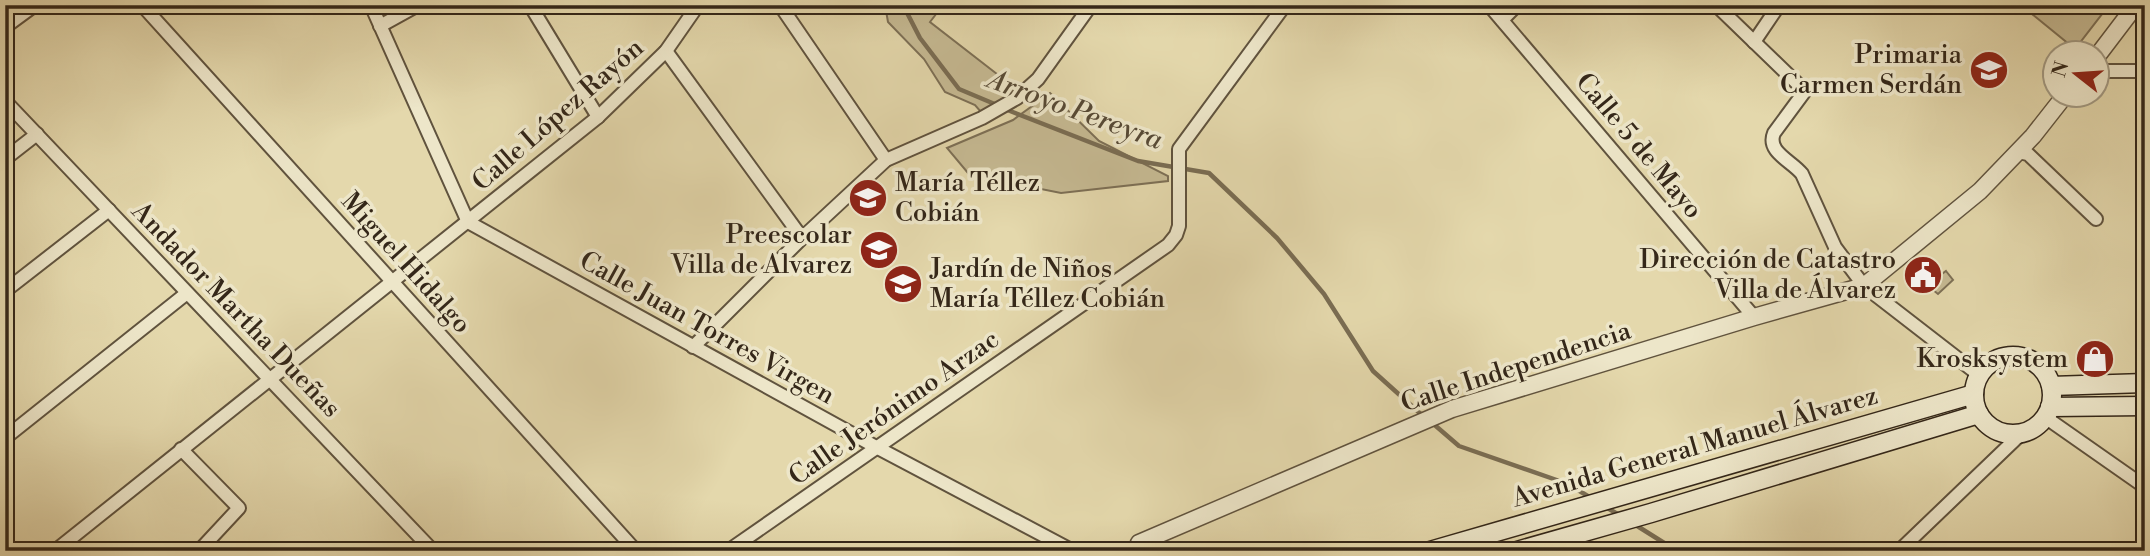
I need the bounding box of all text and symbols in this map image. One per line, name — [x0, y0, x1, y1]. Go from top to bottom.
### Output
street label: Calle López Rayón — [466, 32, 650, 198]
north arrow — [2042, 38, 2112, 108]
place label: Primaria Carmen Serdán — [1780, 39, 1963, 101]
school or university icon: Primaria Carmen Serdán — [1968, 49, 2010, 91]
text: N — [2047, 59, 2074, 80]
water label: Arroyo Pereyra — [980, 61, 1168, 158]
street label: Calle 5 de Mayo — [1569, 67, 1709, 225]
place label: María Téllez Cobián — [895, 167, 1040, 229]
school or university icon: María Téllez Cobián — [847, 177, 889, 219]
street label: Miguel Hidalgo — [334, 186, 478, 340]
street label: Andador Martha Dueñas — [124, 195, 347, 424]
place label: Preescolar Villa de Alvarez — [670, 219, 852, 281]
school or university icon: Preescolar Villa de Alvarez — [858, 229, 900, 271]
place label: Dirección de Catastro Villa de Álvarez — [1639, 244, 1896, 306]
street label: Calle Juan Torres Virgen — [574, 245, 840, 411]
place label: Jardín de Niños María Téllez Cobián — [929, 253, 1165, 315]
public building icon: Dirección de Catastro Villa de Álvarez — [1902, 254, 1944, 296]
school or university icon: Jardín de Niños María Téllez Cobián — [882, 263, 924, 305]
street label: Calle Independencia — [1397, 314, 1636, 419]
street label: Calle Jerónimo Arzac — [783, 323, 1005, 493]
shop icon: Krosksystem — [2074, 338, 2116, 380]
place label: Krosksystem — [1916, 343, 2068, 375]
street label: Avenida General Manuel Álvarez — [1507, 377, 1882, 515]

